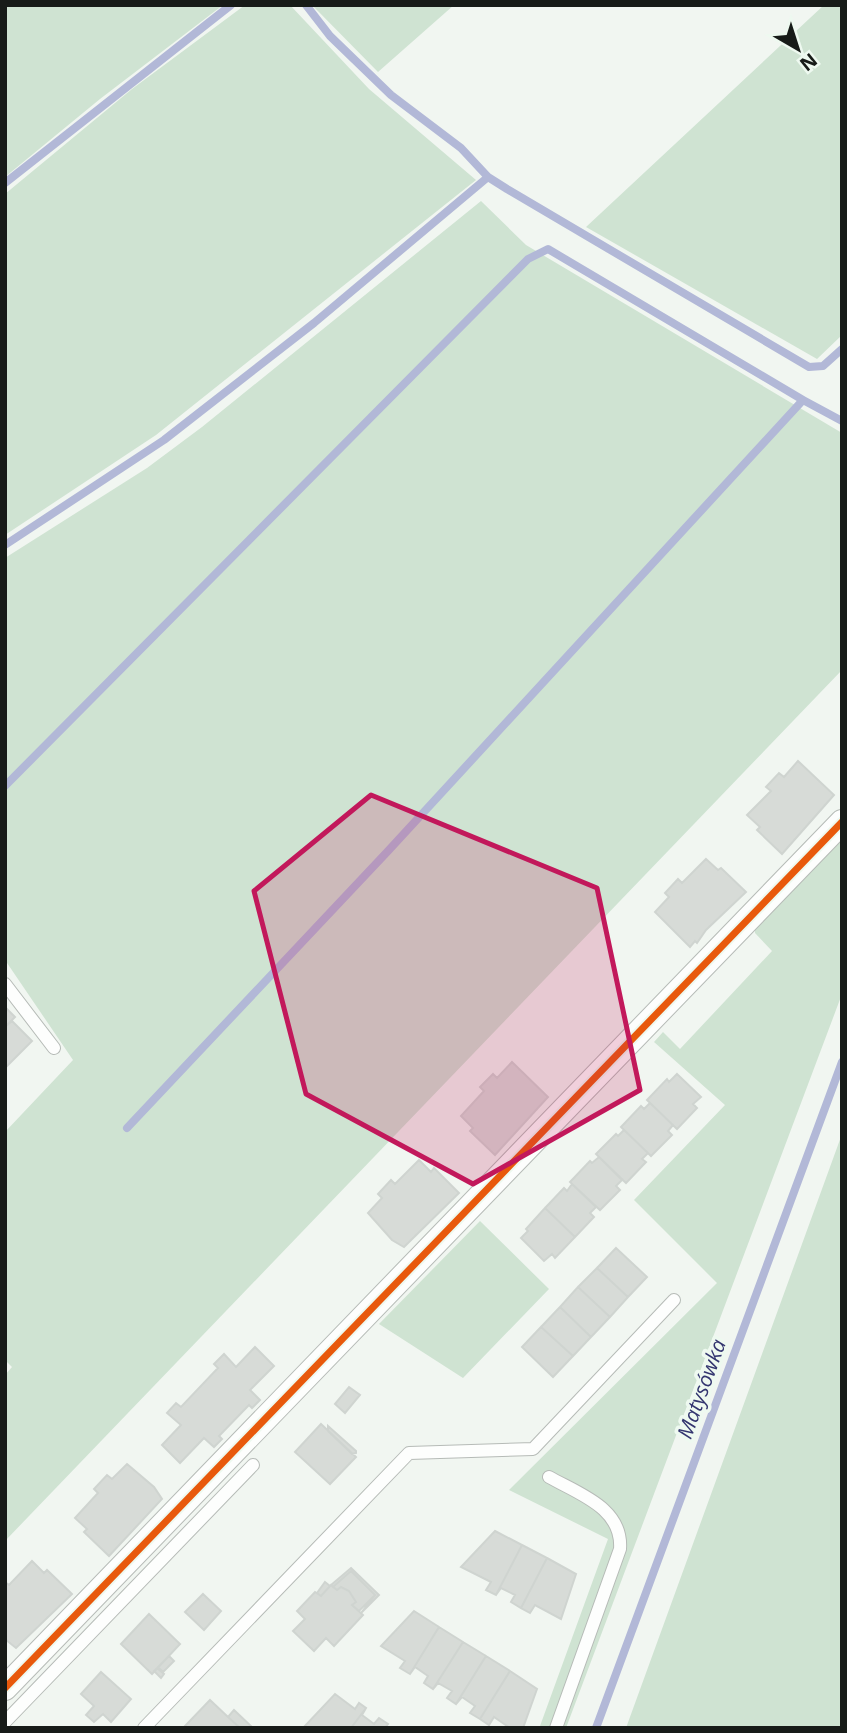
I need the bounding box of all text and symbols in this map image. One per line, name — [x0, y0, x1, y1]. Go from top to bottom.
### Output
north arrow — [763, 14, 833, 84]
text: N — [795, 47, 823, 77]
water label: Matysówka — [670, 1335, 732, 1442]

